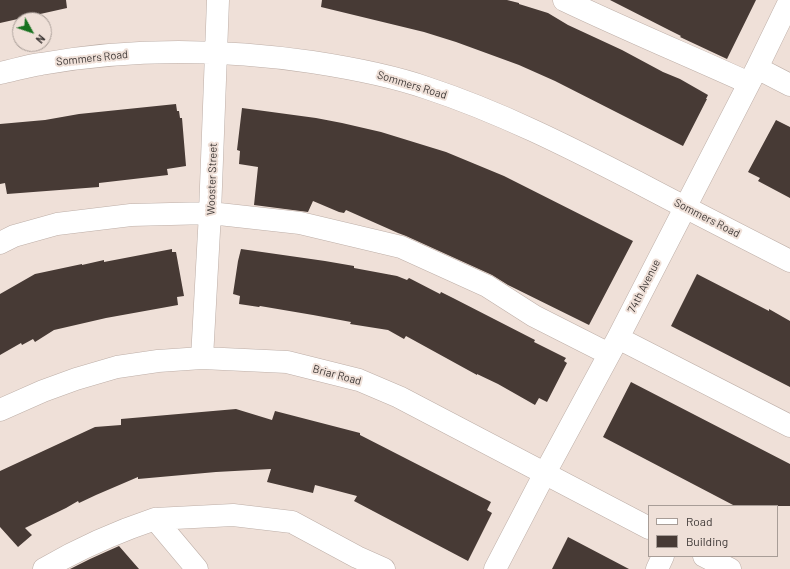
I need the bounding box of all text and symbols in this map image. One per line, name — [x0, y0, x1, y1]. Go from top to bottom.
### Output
north arrow — [12, 12, 52, 52]
text: N — [33, 32, 48, 46]
street label: Sommers Road — [55, 48, 129, 68]
street label: Sommers Road — [376, 68, 448, 102]
street label: Wooster Street — [204, 143, 220, 215]
street label: Sommers Road — [672, 196, 742, 240]
street label: 74th Avenue — [625, 257, 663, 315]
street label: Briar Road — [311, 362, 363, 388]
legend — [648, 505, 778, 557]
text: Road — [686, 514, 713, 528]
text: Building — [686, 534, 728, 548]

